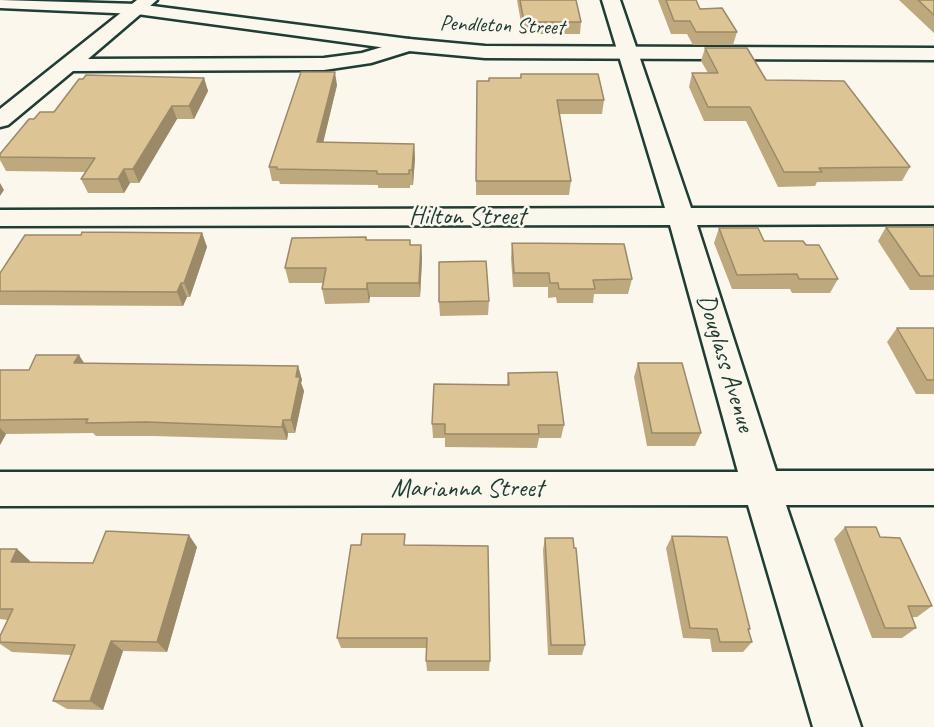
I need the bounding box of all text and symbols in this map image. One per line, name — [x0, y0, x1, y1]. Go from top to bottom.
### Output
street label: Pendleton Street — [439, 11, 565, 41]
street label: Hilton Street — [409, 201, 525, 233]
street label: Douglass Avenue — [689, 290, 761, 436]
street label: Marianna Street — [391, 473, 543, 505]

